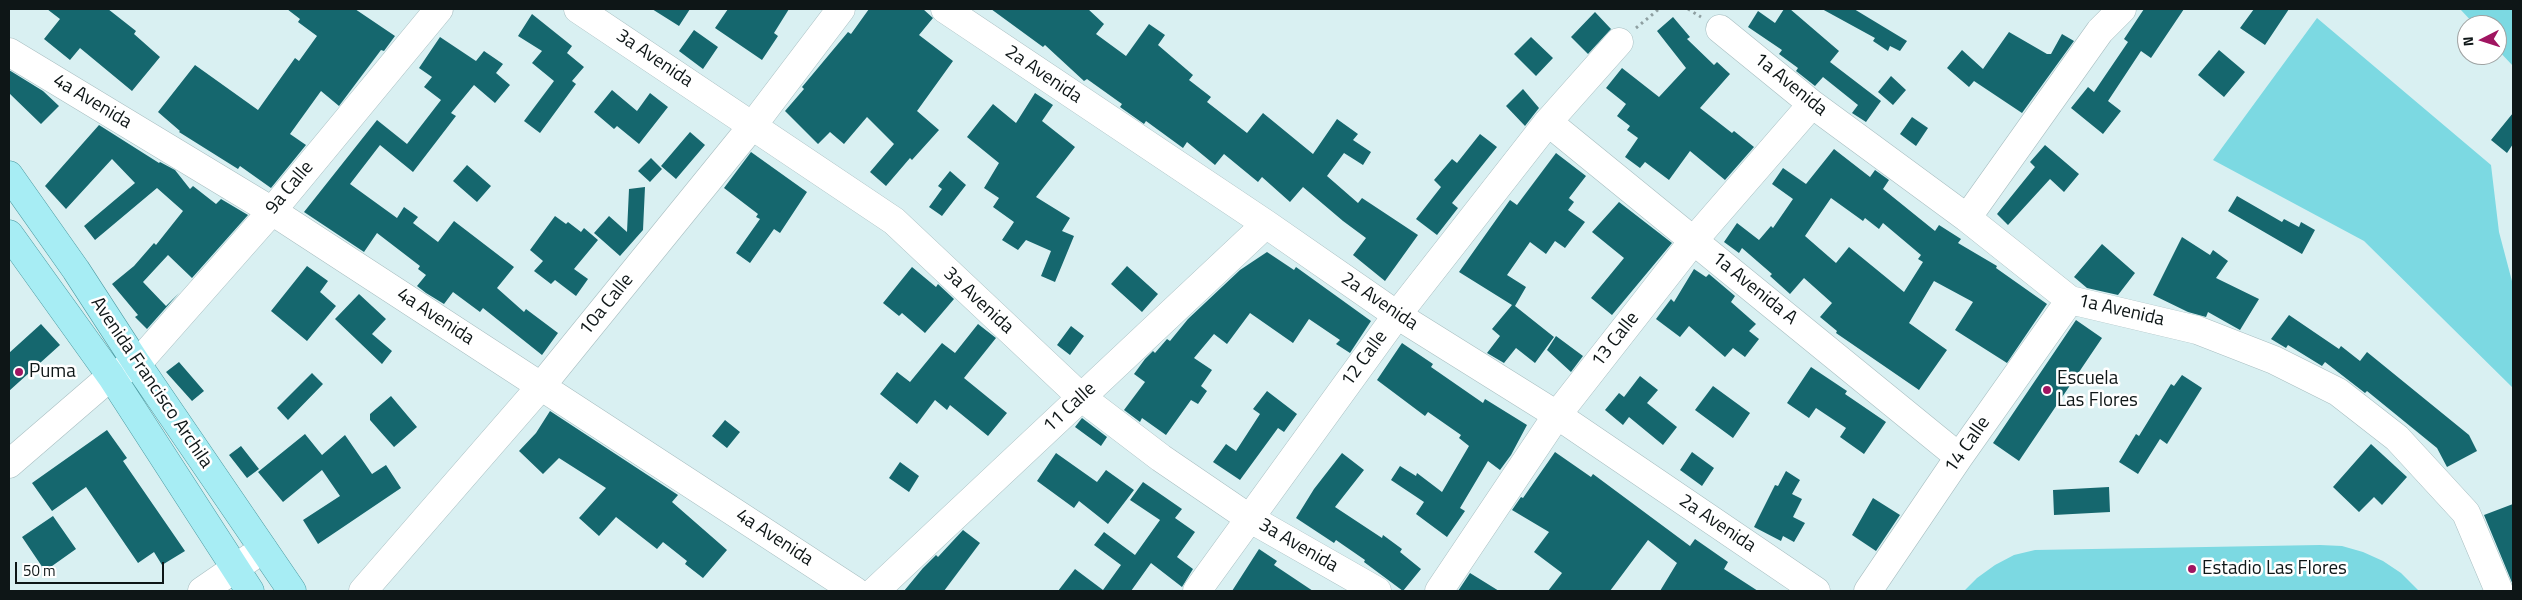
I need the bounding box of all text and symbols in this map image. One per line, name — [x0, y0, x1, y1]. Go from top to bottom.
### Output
north arrow — [2457, 15, 2507, 65]
street label: 3a Avenida — [611, 25, 697, 93]
text: N — [2457, 36, 2478, 47]
street label: 2a Avenida — [1000, 41, 1086, 109]
street label: 1a Avenida — [1749, 49, 1831, 121]
street label: 4a Avenida — [48, 70, 136, 134]
street label: 9a Calle — [261, 157, 319, 219]
street label: 1a Avenida A — [1707, 248, 1801, 330]
street label: 3a Avenida — [938, 263, 1018, 339]
street label: 2a Avenida — [1336, 268, 1422, 336]
street label: 10a Calle — [575, 269, 639, 341]
street label: 4a Avenida — [392, 284, 478, 350]
street label: 1a Avenida — [2076, 290, 2166, 332]
street label: Avenida Francisco Archila — [85, 293, 217, 473]
street label: 13 Calle — [1587, 308, 1645, 372]
street label: 12 Calle — [1337, 327, 1393, 391]
place label: Puma — [29, 361, 76, 383]
marker: Puma — [13, 366, 25, 378]
place label: Escuela Las Flores — [2057, 368, 2138, 412]
street label: 11 Calle — [1039, 378, 1101, 438]
marker: Escuela Las Flores — [2041, 384, 2053, 396]
street label: 14 Calle — [1940, 412, 1996, 478]
street label: 2a Avenida — [1674, 490, 1760, 558]
street label: 4a Avenida — [731, 505, 817, 571]
street label: 3a Avenida — [1254, 514, 1342, 578]
scale bar — [18, 552, 166, 584]
place label: Estadio Las Flores — [2202, 558, 2347, 580]
text: 50 m — [23, 559, 56, 582]
marker: Estadio Las Flores — [2186, 563, 2198, 575]

